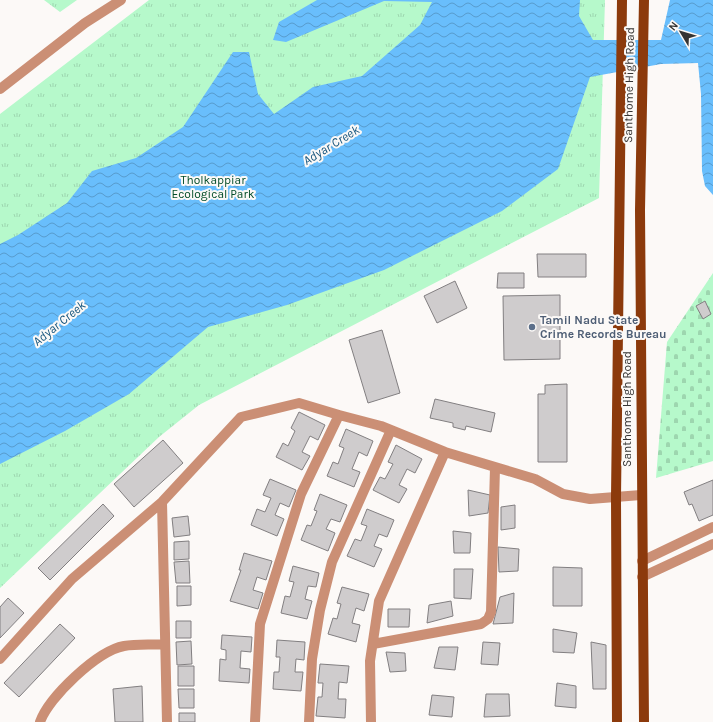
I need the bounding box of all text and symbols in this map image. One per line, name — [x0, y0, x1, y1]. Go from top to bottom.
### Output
north arrow — [661, 12, 701, 52]
text: N — [666, 19, 681, 33]
street label: Santhome High Road — [621, 27, 637, 143]
water label: Adyar Creek — [300, 122, 362, 168]
park label: Tholkappiar Ecological Park — [171, 173, 255, 201]
water label: Adyar Creek — [30, 297, 89, 349]
place label: Tamil Nadu State Crime Records Bureau — [540, 313, 667, 341]
marker: Tamil Nadu State Crime Records Bureau — [527, 322, 537, 332]
street label: Santhome High Road — [620, 351, 634, 467]

